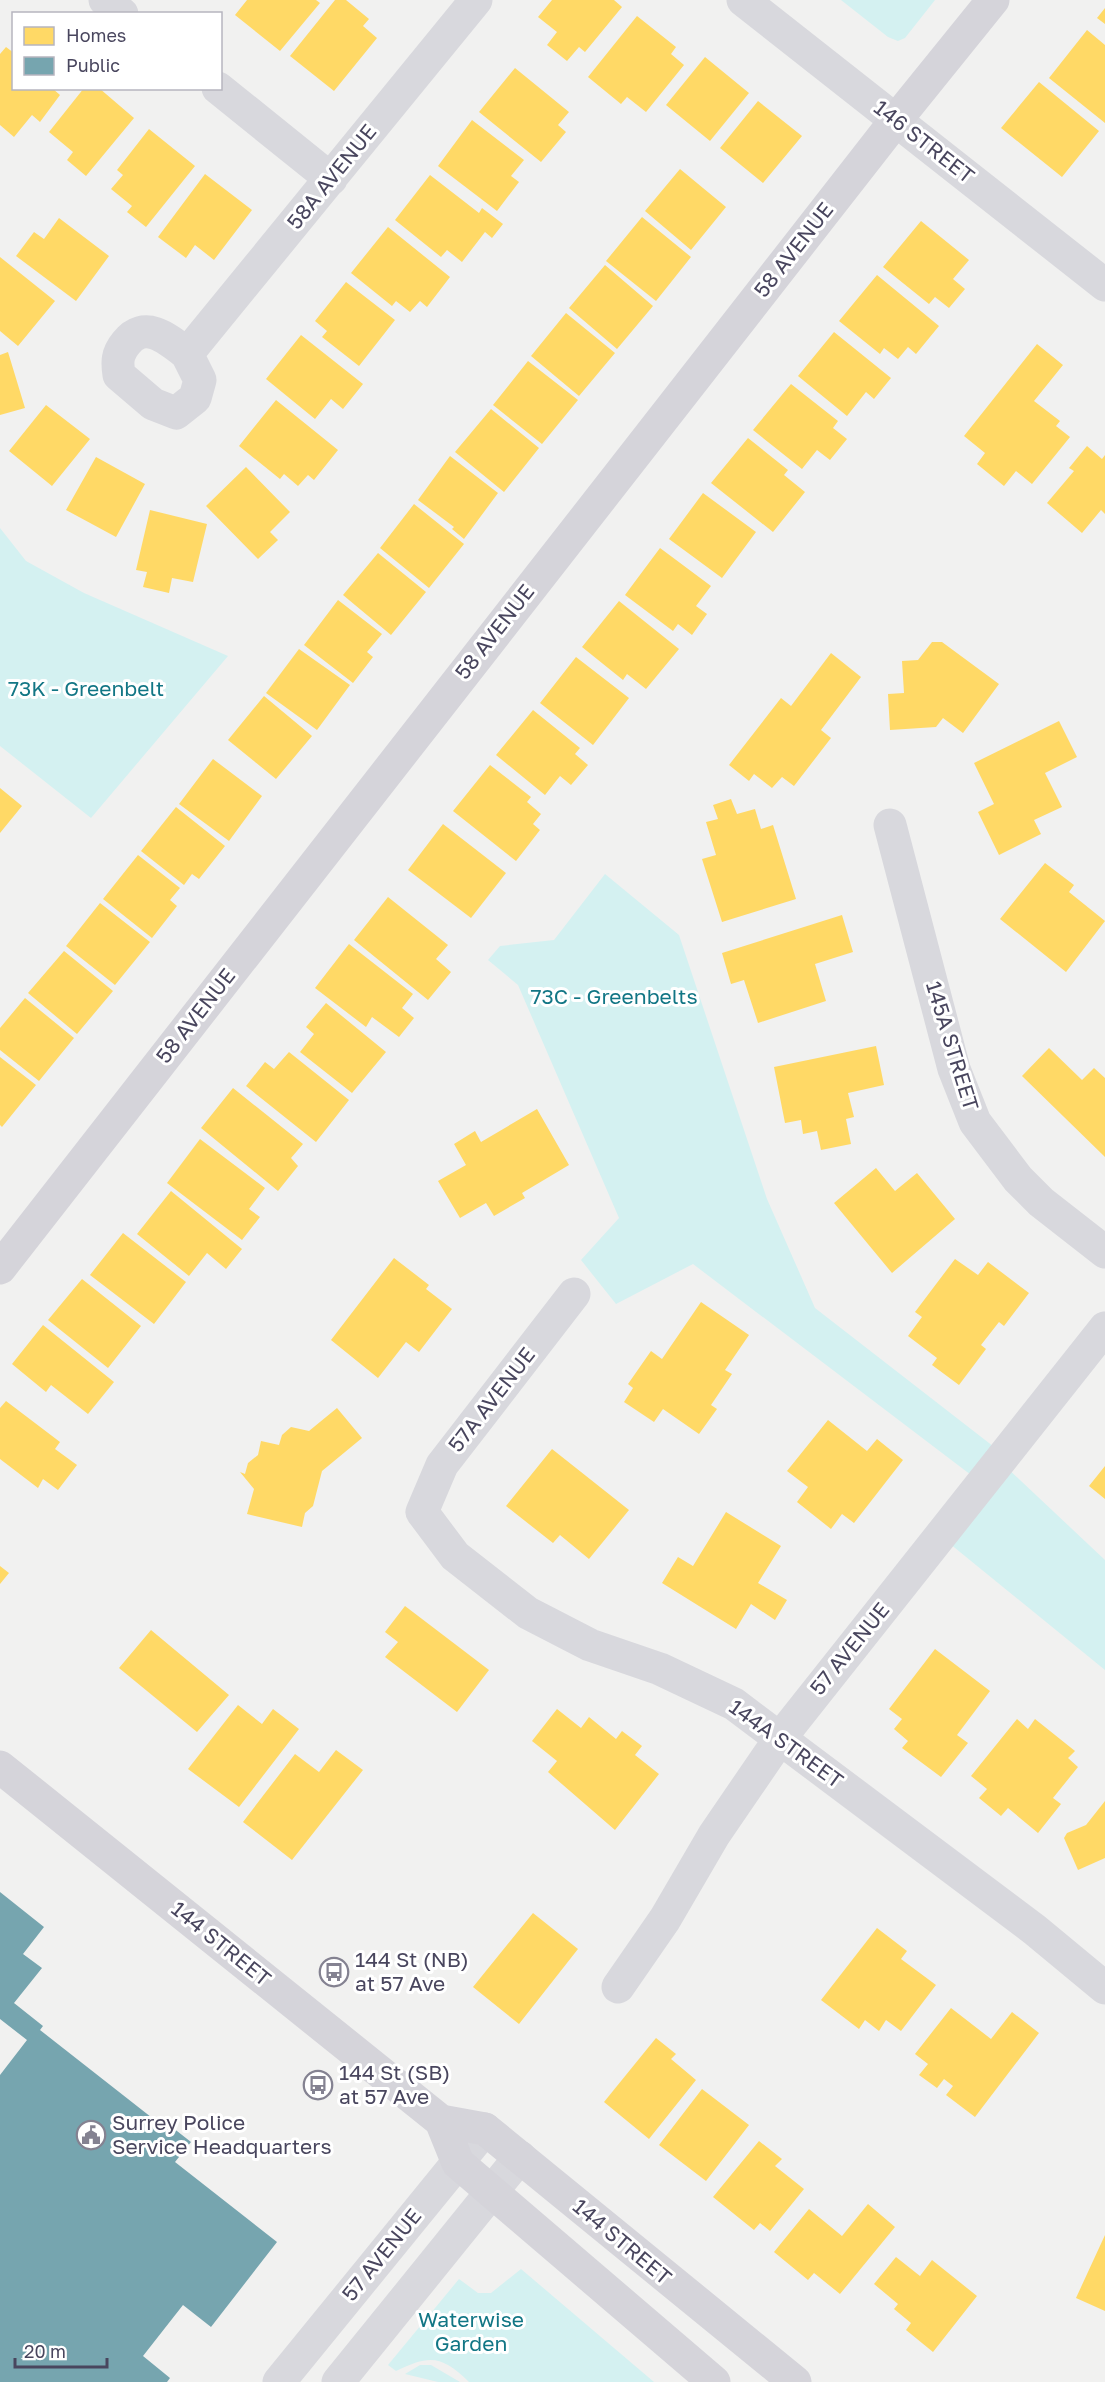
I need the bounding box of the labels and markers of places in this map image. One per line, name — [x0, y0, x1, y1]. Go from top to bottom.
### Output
place label: 144 St (NB) at 57 Ave — [355, 1946, 469, 1996]
bus stop icon: 144 St (NB) at 57 Ave — [318, 1956, 350, 1988]
place label: 144 St (SB) at 57 Ave — [339, 2059, 450, 2109]
bus stop icon: 144 St (SB) at 57 Ave — [302, 2069, 334, 2101]
place label: Surrey Police Service Headquarters — [112, 2109, 332, 2159]
public building icon: Surrey Police Service Headquarters — [75, 2119, 107, 2151]

